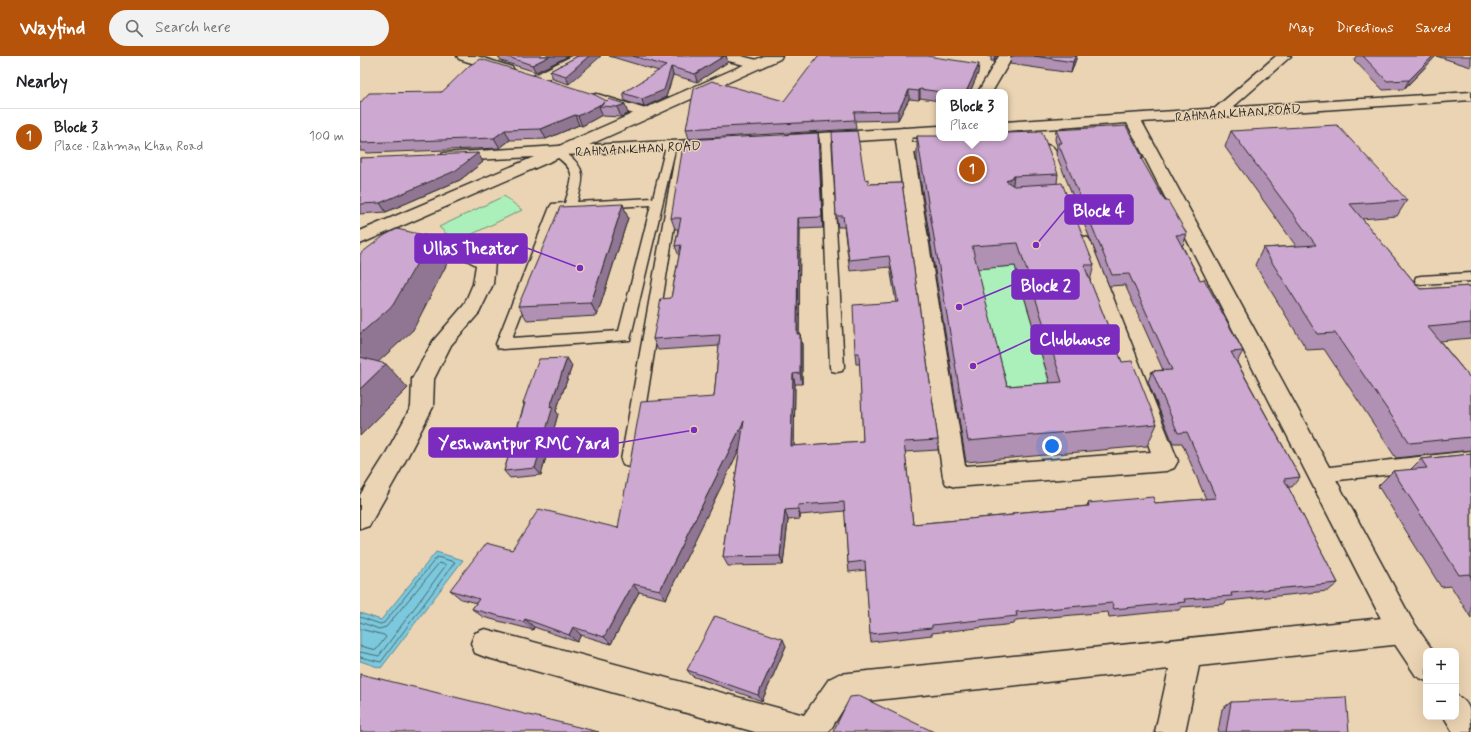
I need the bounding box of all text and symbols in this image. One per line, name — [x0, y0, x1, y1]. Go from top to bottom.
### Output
search box — [109, 10, 389, 46]
text: Wayfind — [20, 16, 85, 41]
icon: search — [123, 17, 145, 39]
text: Search here — [155, 18, 231, 38]
text: Map — [1288, 19, 1314, 37]
text: Directions — [1336, 19, 1394, 37]
text: Saved — [1416, 19, 1451, 37]
text: Nearby — [16, 71, 68, 93]
popup — [936, 89, 1008, 141]
text: Block 3 — [950, 97, 994, 117]
street label: RAHMAN KHAN ROAD — [1175, 101, 1302, 126]
text: Place — [950, 117, 979, 134]
text: Block 3 — [54, 118, 98, 138]
text: 1 — [26, 128, 32, 145]
text: 100 m — [309, 128, 344, 145]
text: Place · Rahman Khan Road — [54, 138, 203, 155]
street label: RAHMAN KHAN ROAD — [575, 138, 701, 161]
pin: 1 — [959, 154, 985, 184]
callout: Block 4 — [1065, 195, 1133, 224]
text: Block 4 — [1073, 200, 1125, 222]
callout: Ullas Theater — [415, 234, 527, 263]
text: Ullas Theater — [423, 238, 519, 260]
callout: Block 2 — [1012, 270, 1079, 299]
text: Block 2 — [1021, 275, 1072, 297]
callout: Clubhouse — [1031, 325, 1119, 354]
text: Clubhouse — [1039, 329, 1111, 351]
callout: Yeshwantpur RMC Yard — [429, 428, 618, 457]
text: Yeshwantpur RMC Yard — [438, 433, 610, 455]
your location — [1042, 436, 1062, 456]
map controls — [1423, 648, 1459, 720]
button: + — [1423, 648, 1459, 684]
button: − — [1423, 684, 1459, 720]

